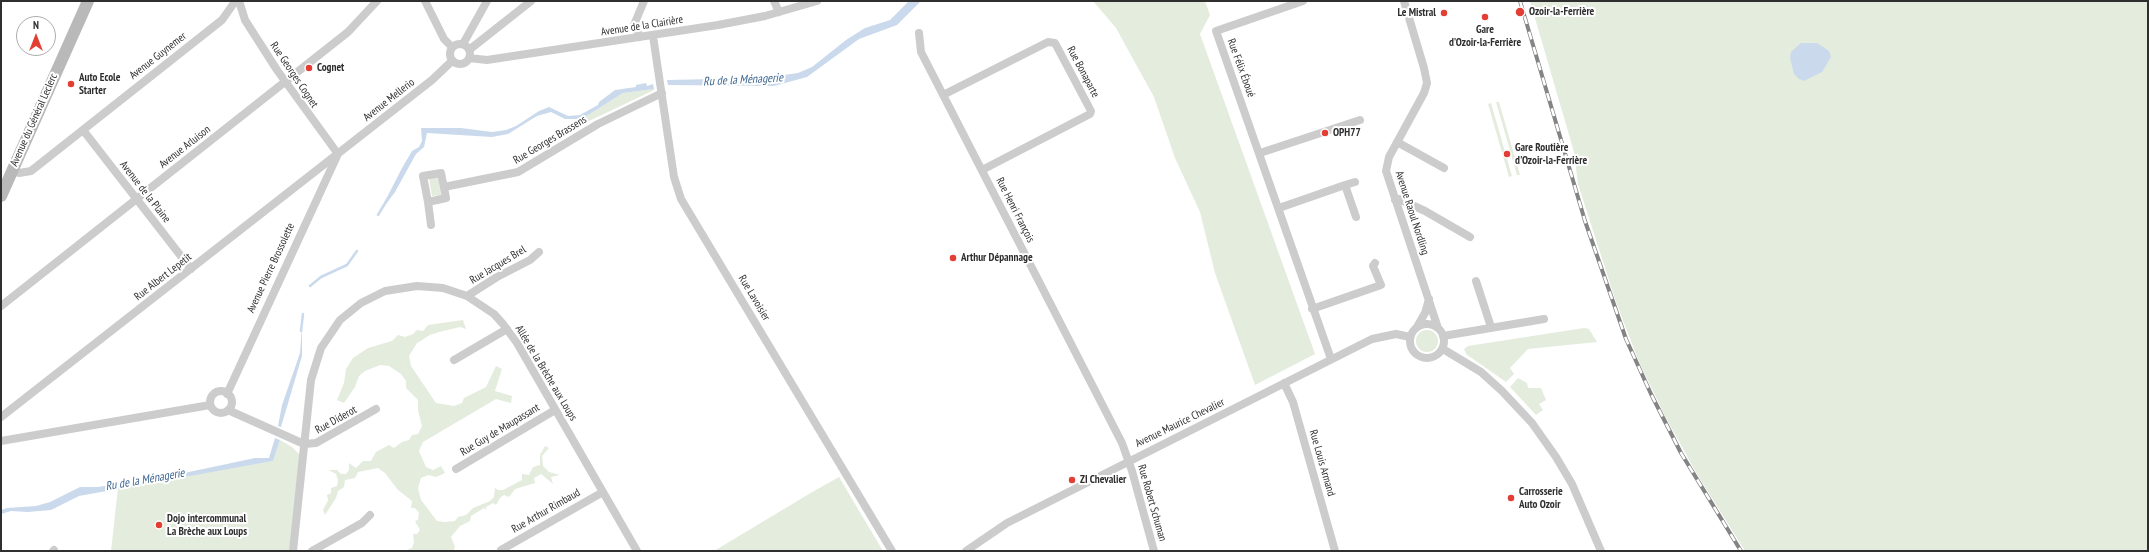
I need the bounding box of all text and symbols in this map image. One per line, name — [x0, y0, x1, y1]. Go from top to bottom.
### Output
place label: Ozoir-la-Ferrière — [1529, 5, 1594, 19]
place label: Le Mistral — [1397, 6, 1436, 20]
marker: Ozoir-la-Ferrière — [1514, 6, 1526, 18]
marker: Le Mistral — [1439, 8, 1449, 18]
marker: Gare d'Ozoir-la-Ferrière — [1480, 12, 1490, 22]
street label: Avenue de la Clairière — [600, 13, 684, 39]
north arrow — [16, 16, 56, 56]
text: N — [33, 18, 39, 32]
place label: Gare d'Ozoir-la-Ferrière — [1449, 23, 1521, 49]
street label: Avenue Guynemer — [127, 30, 189, 82]
street label: Rue Félix Éboué — [1224, 37, 1258, 99]
street label: Rue Georges Cognet — [267, 40, 321, 110]
street label: Rue Bonaparte — [1064, 44, 1102, 100]
place label: Cognet — [317, 61, 344, 75]
marker: Cognet — [304, 63, 314, 73]
place label: Auto Ecole Starter — [79, 71, 120, 97]
water label: Ru de la Ménagerie — [703, 71, 783, 89]
street label: Avenue du Général Leclerc — [8, 72, 60, 168]
street label: Avenue Mellerio — [361, 76, 417, 124]
marker: Auto Ecole Starter — [66, 79, 76, 89]
street label: Rue Georges Brassens — [511, 113, 589, 167]
street label: Avenue Arluison — [157, 123, 213, 171]
place label: OPH77 — [1333, 126, 1361, 140]
marker: OPH77 — [1320, 128, 1330, 138]
place label: Gare Routière d'Ozoir-la-Ferrière — [1515, 141, 1587, 167]
marker: Gare Routière d'Ozoir-la-Ferrière — [1502, 149, 1512, 159]
street label: Avenue de la Plaine — [117, 158, 173, 226]
street label: Avenue Raoul Nordling — [1392, 169, 1432, 257]
street label: Rue Henri François — [993, 175, 1037, 245]
street label: Avenue Pierre Brossolette — [244, 221, 298, 315]
street label: Rue Jacques Brel — [468, 243, 528, 287]
street label: Rue Albert Lepetit — [132, 251, 194, 303]
place label: Arthur Dépannage — [961, 251, 1033, 265]
marker: Arthur Dépannage — [948, 253, 958, 263]
street label: Rue Lavoisier — [735, 273, 773, 323]
street label: Allée de la Brèche aux Loups — [512, 323, 580, 423]
street label: Avenue Maurice Chevalier — [1133, 396, 1227, 450]
street label: Rue Guy de Maupassant — [458, 401, 542, 459]
street label: Rue Diderot — [313, 403, 359, 437]
street label: Rue Louis Armand — [1306, 428, 1338, 498]
street label: Rue Robert Schuman — [1135, 463, 1169, 543]
water label: Ru de la Ménagerie — [104, 466, 186, 494]
place label: ZI Chevalier — [1080, 473, 1126, 487]
marker: ZI Chevalier — [1067, 475, 1077, 485]
place label: Carrosserie Auto Ozoir — [1519, 485, 1563, 511]
street label: Rue Arthur Rimbaud — [509, 486, 583, 536]
marker: Carrosserie Auto Ozoir — [1506, 493, 1516, 503]
place label: Dojo intercommunal La Brèche aux Loups — [167, 512, 247, 538]
marker: Dojo intercommunal La Brèche aux Loups — [154, 520, 164, 530]

